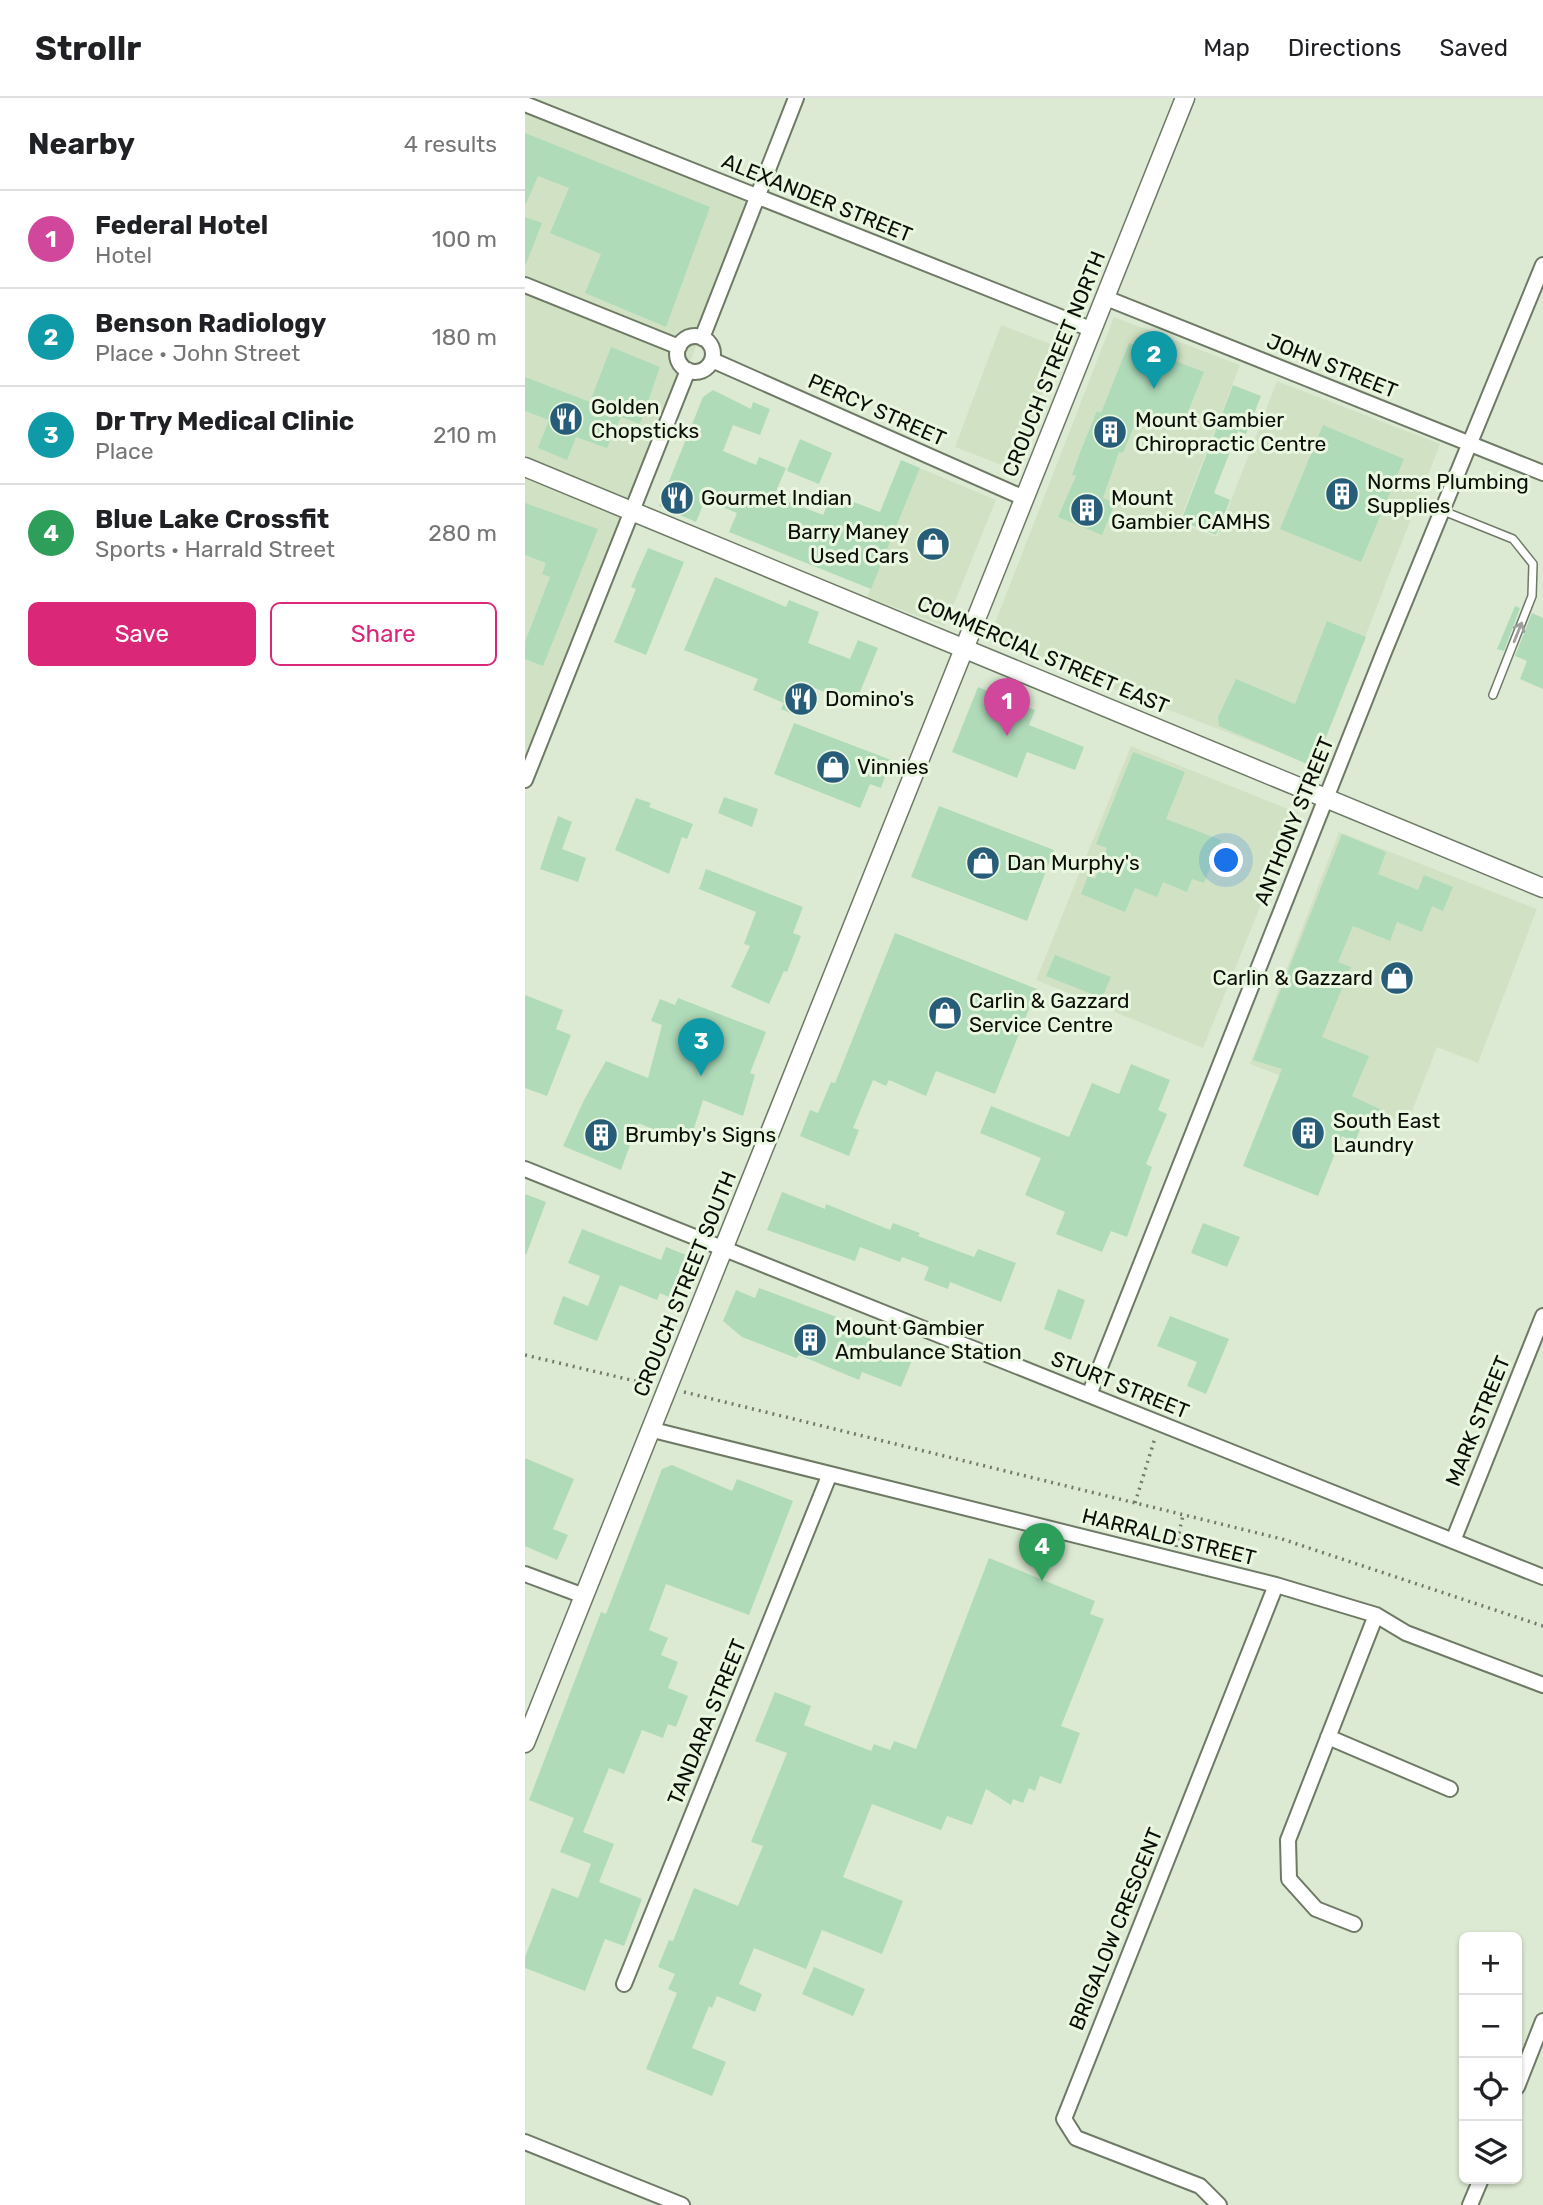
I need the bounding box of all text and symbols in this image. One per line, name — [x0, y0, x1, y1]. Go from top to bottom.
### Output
text: Strollr — [35, 29, 141, 68]
text: Map — [1203, 34, 1250, 62]
text: Directions — [1288, 34, 1401, 62]
text: Saved — [1439, 34, 1508, 62]
text: Nearby — [28, 126, 135, 162]
text: 4 results — [404, 130, 497, 158]
street label: ALEXANDER STREET — [718, 148, 916, 247]
text: Federal Hotel — [95, 210, 268, 241]
text: 1 — [45, 225, 57, 253]
text: 100 m — [432, 225, 497, 253]
text: Hotel — [95, 241, 152, 269]
street label: CROUCH STREET NORTH — [997, 247, 1110, 480]
text: Benson Radiology — [95, 308, 326, 339]
text: 2 — [44, 323, 58, 351]
text: 180 m — [432, 323, 497, 351]
street label: JOHN STREET — [1263, 328, 1401, 403]
pin: 2 — [1131, 331, 1177, 389]
text: Place · John Street — [95, 339, 300, 367]
street label: PERCY STREET — [804, 368, 950, 451]
place label: Golden Chopsticks — [591, 394, 699, 443]
restaurant icon: Golden Chopsticks — [547, 400, 585, 438]
text: Dr Try Medical Clinic — [95, 406, 354, 437]
place label: Mount Gambier Chiropractic Centre — [1135, 407, 1326, 456]
building icon: Mount Gambier Chiropractic Centre — [1091, 413, 1129, 451]
text: 3 — [43, 421, 59, 449]
text: 210 m — [433, 421, 497, 449]
text: Place — [95, 437, 154, 465]
place label: Norms Plumbing Supplies — [1367, 469, 1529, 518]
building icon: Norms Plumbing Supplies — [1323, 475, 1361, 513]
restaurant icon: Gourmet Indian — [658, 479, 696, 517]
place label: Gourmet Indian — [701, 485, 852, 510]
place label: Mount Gambier CAMHS — [1111, 485, 1270, 534]
building icon: Mount Gambier CAMHS — [1068, 491, 1106, 529]
text: Blue Lake Crossfit — [95, 504, 329, 535]
text: 4 — [43, 519, 59, 547]
text: 280 m — [428, 519, 497, 547]
place label: Barry Maney Used Cars — [787, 519, 909, 568]
shop icon: Barry Maney Used Cars — [914, 525, 952, 563]
text: Sports · Harrald Street — [95, 535, 335, 563]
street label: COMMERCIAL STREET EAST — [914, 590, 1173, 719]
button: Save — [28, 602, 256, 666]
button: Share — [270, 602, 497, 666]
one-way arrow — [1513, 622, 1526, 643]
pin: 1 — [984, 678, 1030, 736]
restaurant icon: Domino's — [782, 680, 820, 718]
place label: Domino's — [825, 686, 914, 711]
street label: ANTHONY STREET — [1248, 733, 1339, 909]
shop icon: Vinnies — [814, 748, 852, 786]
place label: Vinnies — [857, 754, 929, 779]
your location — [1209, 843, 1243, 877]
shop icon: Dan Murphy's — [964, 844, 1002, 882]
place label: Dan Murphy's — [1007, 850, 1140, 875]
shop icon: Carlin & Gazzard — [1378, 959, 1416, 997]
place label: Carlin & Gazzard — [1213, 965, 1373, 990]
place label: Carlin & Gazzard Service Centre — [969, 988, 1129, 1037]
shop icon: Carlin & Gazzard Service Centre — [926, 994, 964, 1032]
pin: 3 — [678, 1018, 724, 1076]
place label: South East Laundry — [1333, 1108, 1440, 1157]
building icon: South East Laundry — [1289, 1114, 1327, 1152]
building icon: Brumby's Signs — [582, 1116, 620, 1154]
place label: Brumby's Signs — [625, 1122, 776, 1147]
street label: CROUCH STREET SOUTH — [628, 1167, 741, 1400]
place label: Mount Gambier Ambulance Station — [835, 1315, 1022, 1364]
building icon: Mount Gambier Ambulance Station — [791, 1321, 829, 1359]
street label: STURT STREET — [1048, 1345, 1193, 1424]
street label: MARK STREET — [1440, 1352, 1515, 1490]
street label: HARRALD STREET — [1079, 1503, 1259, 1570]
pin: 4 — [1019, 1523, 1065, 1581]
street label: TANDARA STREET — [662, 1635, 751, 1808]
street label: BRIGALOW CRESCENT — [1064, 1824, 1168, 2034]
map controls — [1459, 1932, 1522, 2184]
button: + — [1459, 1932, 1522, 1995]
button: − — [1459, 1995, 1522, 2058]
button: locate — [1459, 2058, 1522, 2121]
button: layers — [1459, 2121, 1522, 2184]

